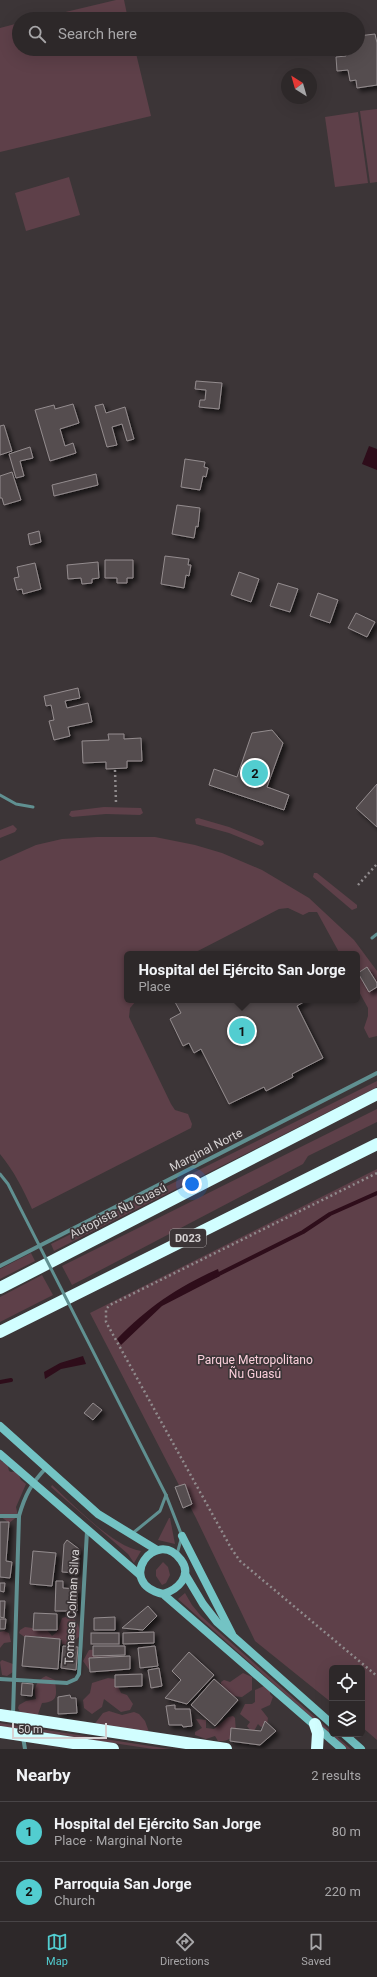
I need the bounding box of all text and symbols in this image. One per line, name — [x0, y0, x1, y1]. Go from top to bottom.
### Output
search box — [12, 12, 365, 56]
icon: search — [26, 23, 48, 45]
text: Search here — [58, 25, 137, 43]
north arrow — [281, 68, 317, 104]
pin: 2 — [242, 758, 268, 788]
popup — [124, 951, 360, 1003]
text: Hospital del Ejército San Jorge — [138, 961, 346, 979]
text: Place — [138, 979, 171, 994]
pin: 1 — [229, 1016, 255, 1046]
street label: Marginal Norte — [167, 1126, 245, 1174]
your location — [182, 1174, 202, 1194]
street label: Autopista Ñu Guasú — [66, 1179, 169, 1241]
road number: D023 — [170, 1229, 206, 1247]
park label: Parque Metropolitano Ñu Guasú — [197, 1353, 313, 1381]
street label: Tomasa Colman Silva — [62, 1549, 82, 1665]
map controls — [329, 1665, 365, 1737]
button: locate — [329, 1665, 365, 1701]
button: layers — [329, 1701, 365, 1737]
scale bar — [12, 1721, 107, 1740]
text: 50 m — [18, 1723, 43, 1736]
text: Nearby — [16, 1765, 71, 1785]
text: 2 results — [311, 1768, 361, 1783]
text: Hospital del Ejército San Jorge — [54, 1815, 261, 1833]
text: 1 — [25, 1824, 33, 1839]
text: 80 m — [332, 1824, 361, 1839]
text: Place · Marginal Norte — [54, 1833, 182, 1848]
text: Parroquia San Jorge — [54, 1875, 192, 1893]
text: 2 — [25, 1884, 33, 1899]
text: 220 m — [324, 1884, 361, 1899]
text: Church — [54, 1893, 95, 1908]
tab: Map — [46, 1931, 68, 1968]
tab: Directions — [160, 1931, 209, 1968]
tab: Saved — [301, 1931, 331, 1968]

